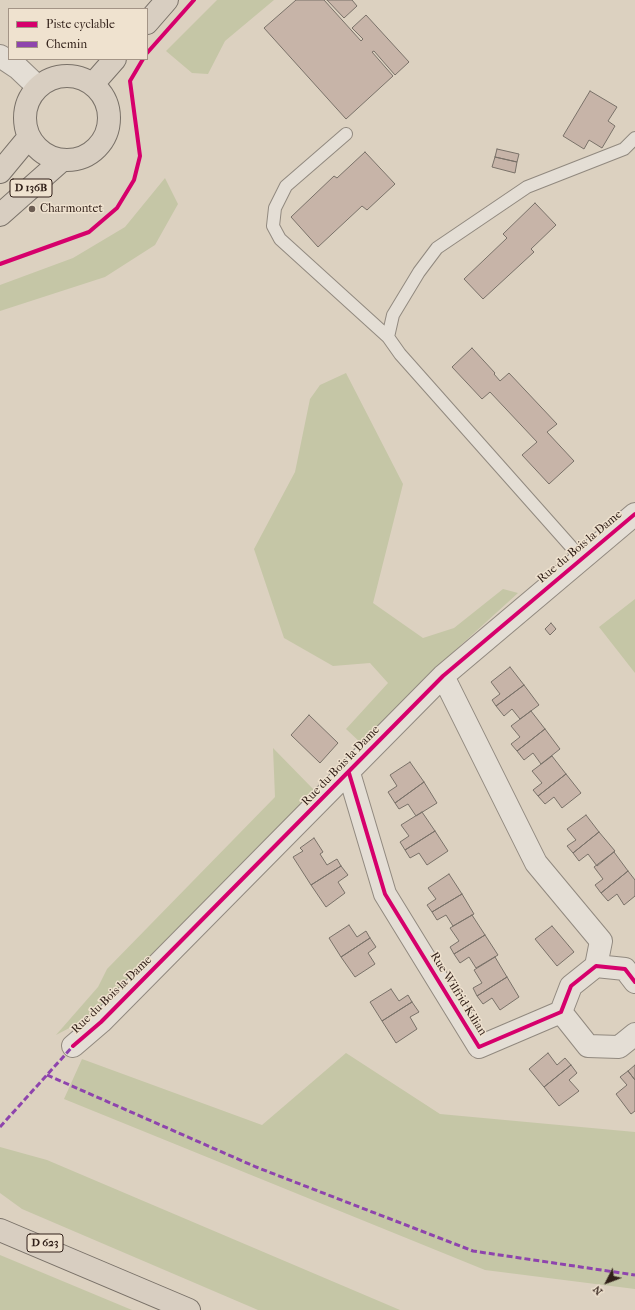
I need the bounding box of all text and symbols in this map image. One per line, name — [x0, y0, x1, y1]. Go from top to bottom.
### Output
legend — [8, 8, 148, 60]
text: Piste cyclable — [46, 17, 115, 31]
text: Chemin — [46, 37, 87, 51]
road number: D 136B — [10, 179, 52, 197]
place label: Charmontet — [40, 202, 103, 216]
marker: Charmontet — [27, 204, 37, 214]
street label: Rue du Bois la Dame — [535, 507, 625, 587]
street label: Rue du Bois la Dame — [299, 723, 383, 809]
street label: Rue Wilfrid Kilian — [427, 950, 489, 1038]
street label: Rue du Bois la Dame — [69, 953, 155, 1037]
road number: D 623 — [27, 1234, 63, 1252]
north arrow — [587, 1262, 627, 1302]
text: N — [590, 1283, 605, 1298]

